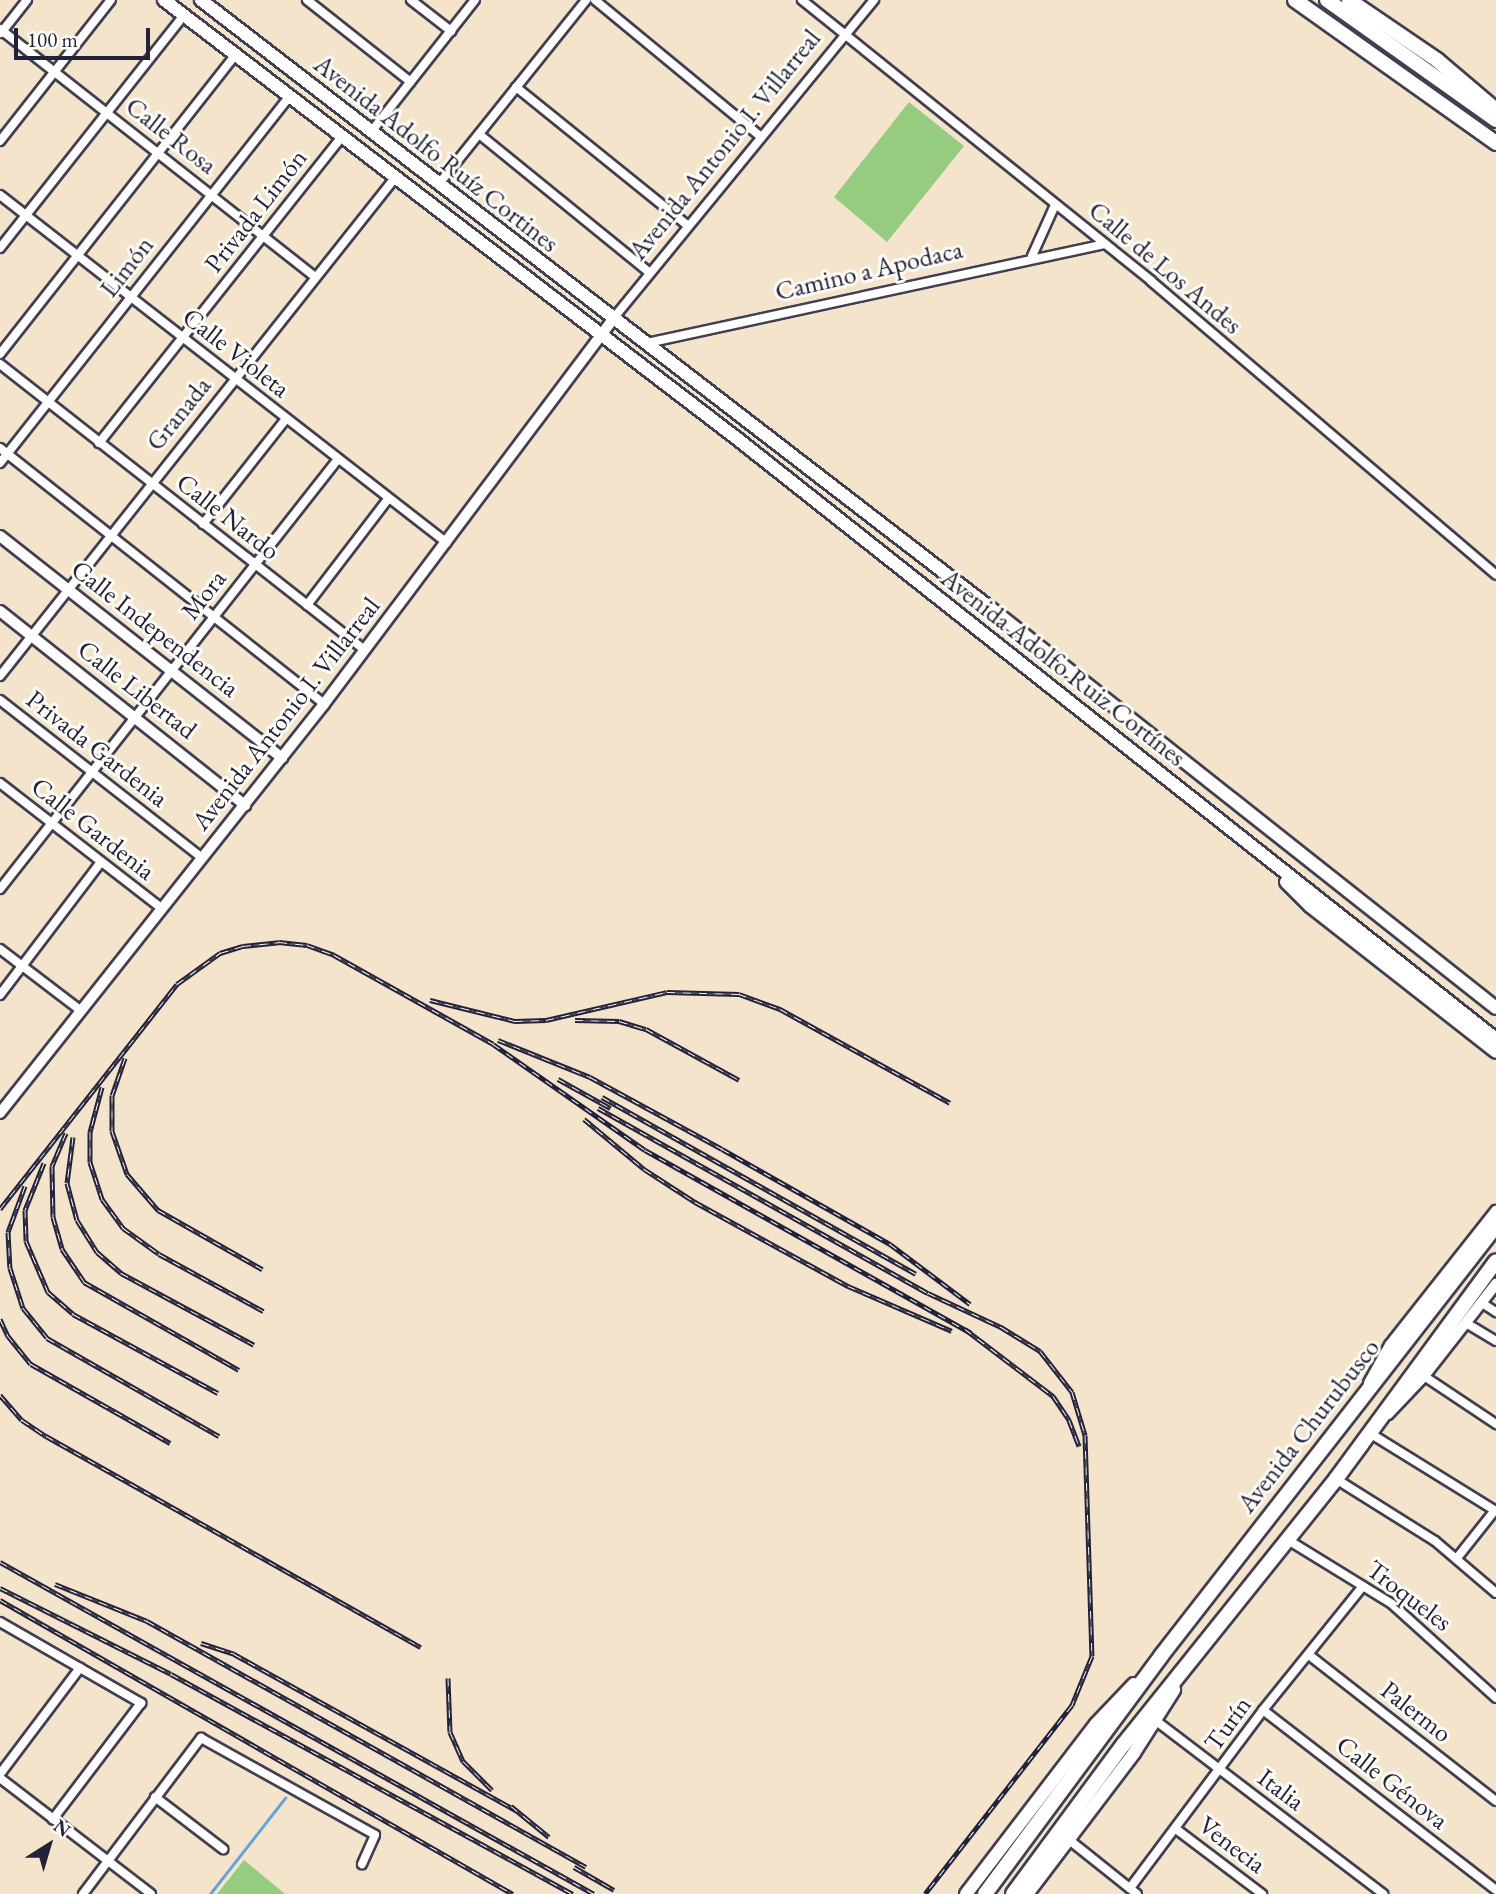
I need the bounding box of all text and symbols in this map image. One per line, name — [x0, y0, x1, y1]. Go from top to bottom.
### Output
scale bar — [18, 14, 154, 58]
street label: Avenida Antonio I. Villarreal — [623, 24, 827, 266]
text: 100 m — [27, 26, 78, 53]
street label: Avenida Adolfo Ruíz Cortines — [307, 49, 565, 259]
street label: Calle Rosa — [119, 91, 223, 181]
street label: Privada Limón — [198, 143, 314, 279]
street label: Calle de Los Andes — [1082, 195, 1248, 341]
street label: Limón — [94, 230, 160, 304]
street label: Camino a Apodaca — [772, 234, 966, 308]
street label: Calle Violeta — [176, 301, 296, 405]
street label: Granada — [140, 371, 218, 457]
street label: Calle Nardo — [170, 467, 286, 567]
street label: Calle Independencia — [65, 554, 245, 704]
street label: Avenida Adolfo Ruiz Cortínes — [934, 563, 1192, 773]
street label: Mora — [175, 564, 233, 626]
street label: Avenida Antonio I. Villarreal — [185, 591, 387, 837]
street label: Calle Libertad — [71, 634, 203, 746]
street label: Privada Gardenia — [20, 684, 174, 814]
street label: Calle Gardenia — [25, 771, 161, 887]
street label: Avenida Churubusco — [1231, 1333, 1387, 1519]
street label: Troqueles — [1360, 1554, 1458, 1638]
street label: Palermo — [1374, 1675, 1458, 1749]
street label: Turín — [1198, 1691, 1258, 1757]
street label: Calle Génova — [1330, 1730, 1454, 1836]
street label: Italia — [1252, 1762, 1310, 1818]
north arrow — [14, 1810, 84, 1880]
street label: Venecia — [1192, 1810, 1272, 1880]
text: N — [48, 1813, 76, 1842]

